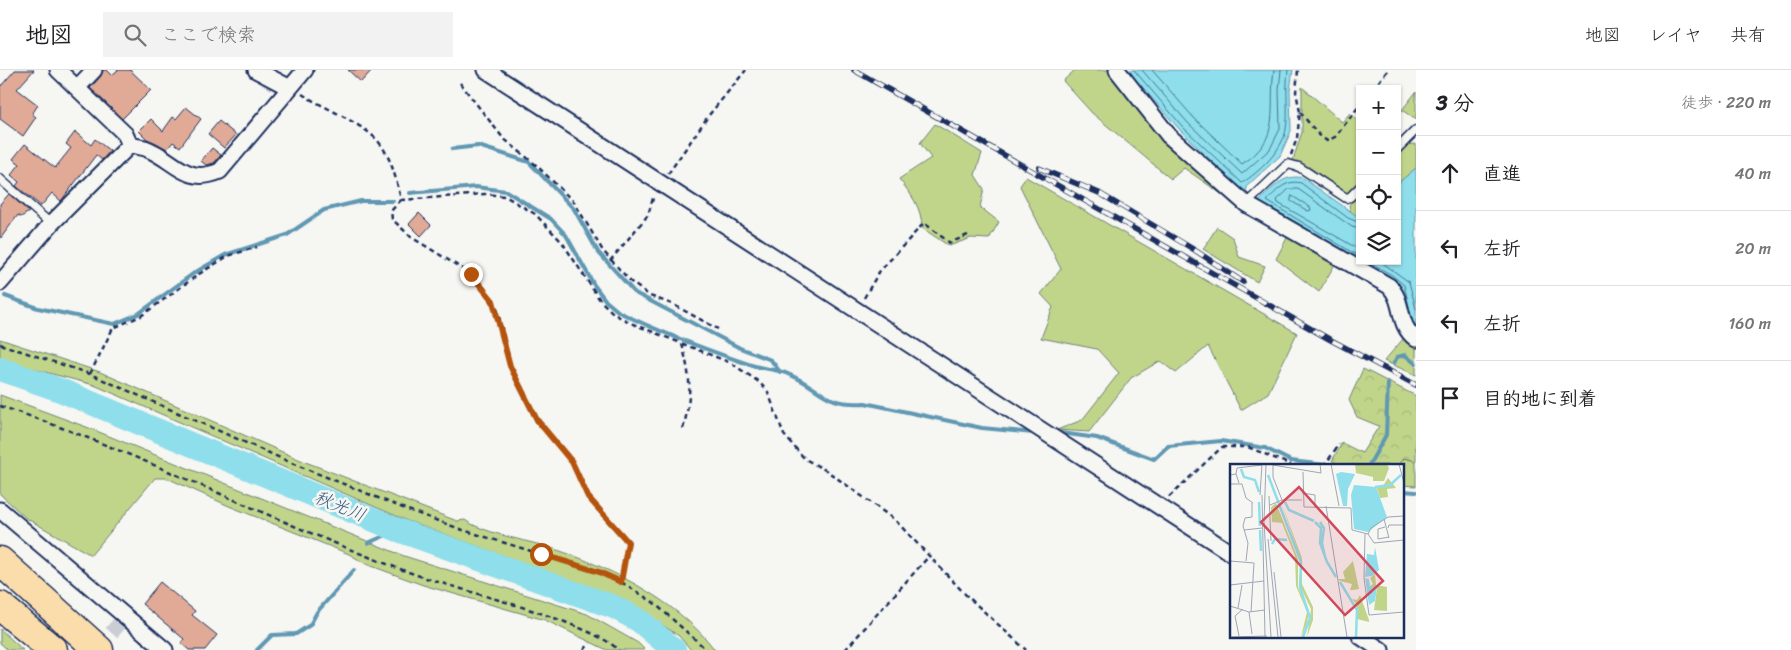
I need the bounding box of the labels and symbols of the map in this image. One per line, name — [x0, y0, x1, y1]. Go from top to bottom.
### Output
route end — [460, 263, 483, 286]
inset map — [1230, 464, 1404, 638]
water label: 秋光川 — [309, 481, 371, 531]
route start — [530, 543, 553, 566]

